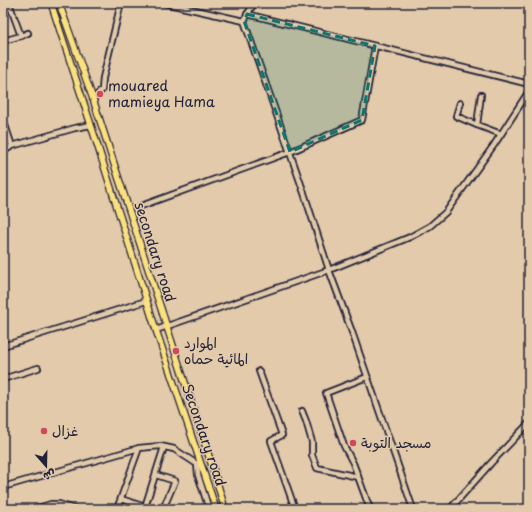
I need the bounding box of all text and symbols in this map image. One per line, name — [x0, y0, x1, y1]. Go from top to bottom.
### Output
place label: mouared mamieya Hama — [108, 75, 215, 112]
marker: mouared mamieya Hama — [95, 89, 105, 99]
street label: secondary road — [129, 199, 182, 305]
place label: الموارد المائية حماه — [184, 332, 248, 369]
marker: الموارد المائية حماه — [171, 346, 181, 356]
street label: Secondary road — [177, 381, 232, 489]
place label: غزال — [52, 420, 78, 441]
marker: غزال — [39, 426, 49, 436]
place label: مسجد التوبة — [361, 432, 432, 453]
marker: مسجد التوبة — [348, 438, 358, 448]
north arrow — [26, 446, 66, 486]
text: ش — [41, 466, 58, 486]

